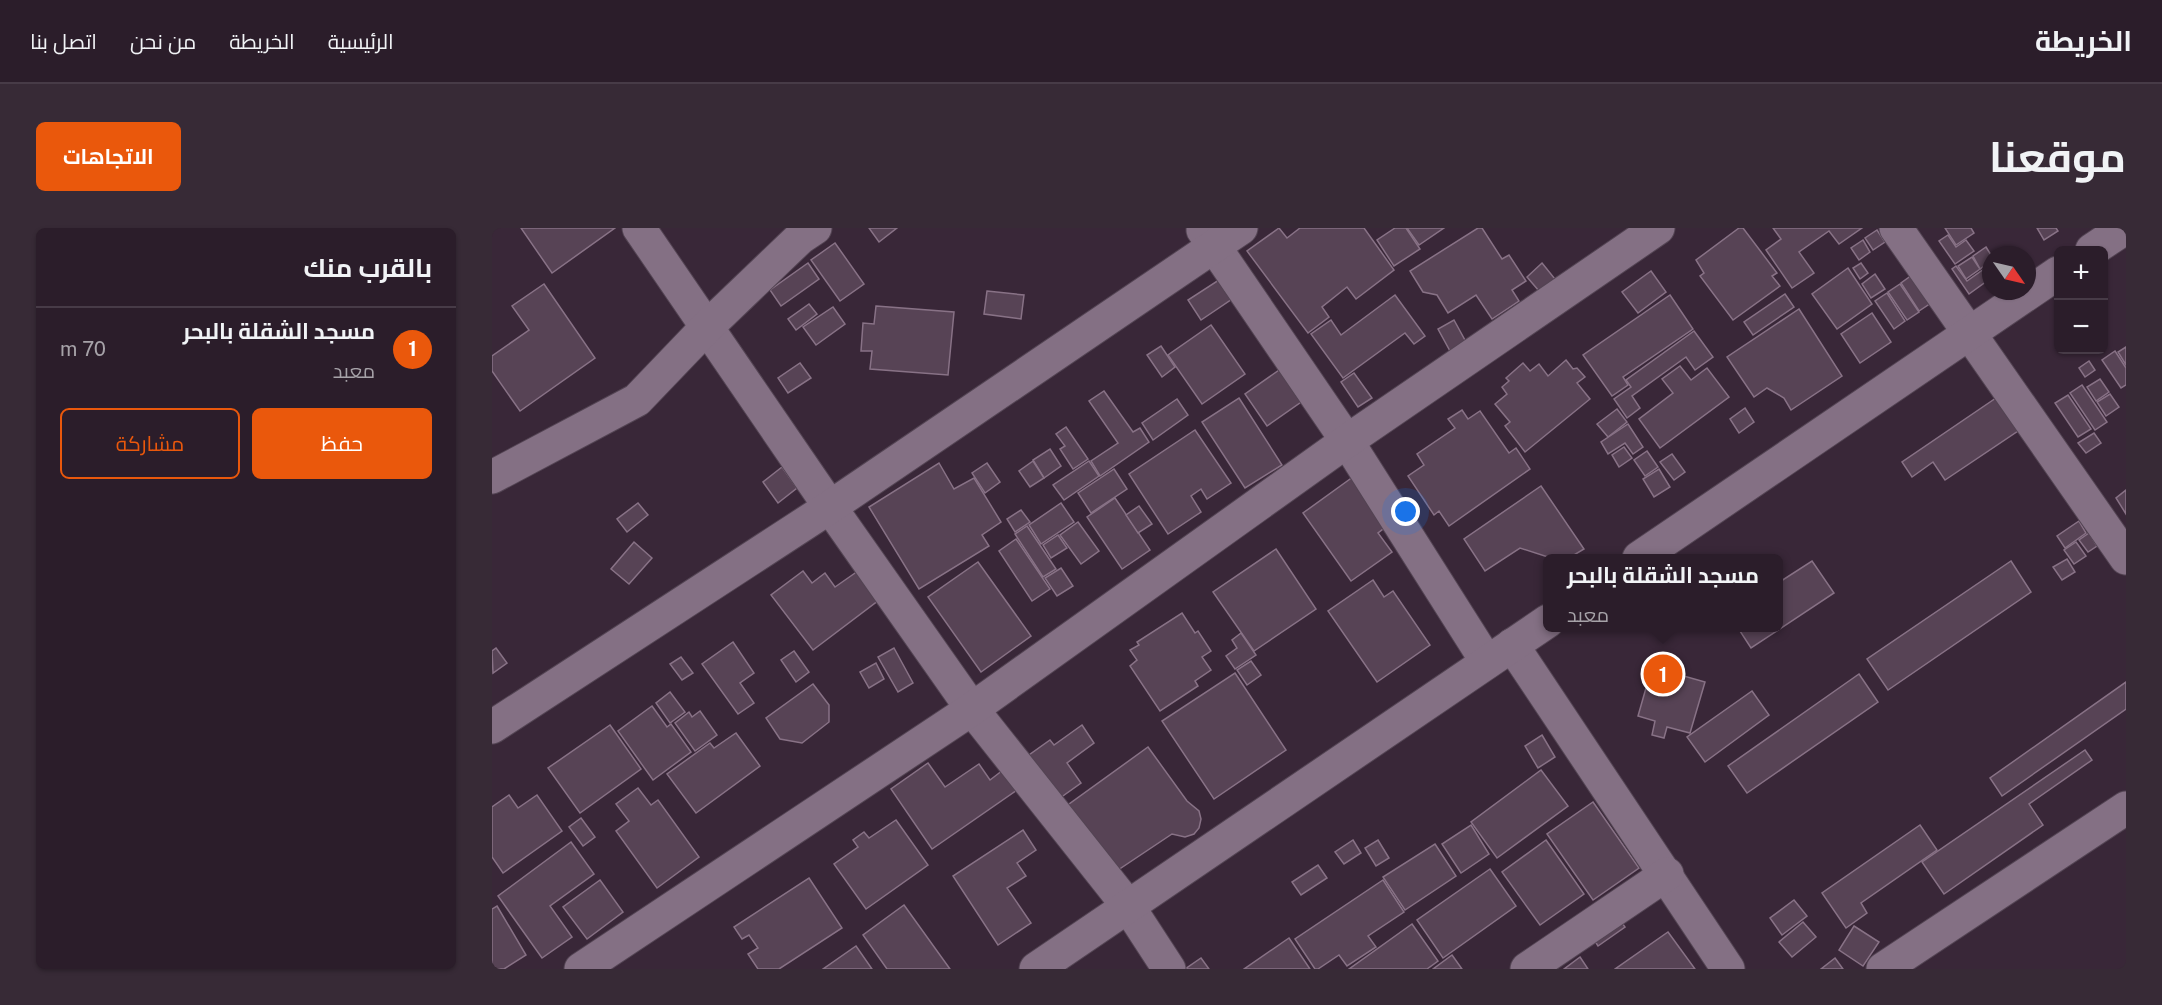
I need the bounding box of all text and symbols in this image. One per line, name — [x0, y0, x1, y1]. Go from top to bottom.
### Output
text: الخريطة — [2035, 24, 2132, 57]
text: اتصل بنا — [30, 29, 97, 54]
text: من نحن — [130, 29, 196, 54]
text: الخريطة — [229, 29, 295, 54]
text: الرئيسية — [328, 29, 394, 54]
button: الاتجاهات — [36, 122, 181, 191]
text: موقعنا — [1989, 132, 2126, 181]
north arrow — [1982, 246, 2036, 300]
map controls — [2054, 246, 2108, 354]
button: + — [2054, 246, 2108, 300]
text: بالقرب منك — [303, 252, 432, 283]
button: − — [2054, 300, 2108, 354]
text: مسجد الشقلة بالبحر — [183, 318, 375, 344]
text: 70 m — [60, 337, 106, 361]
text: 1 — [408, 337, 417, 361]
text: معبد — [333, 359, 375, 383]
button: مشاركة — [60, 408, 240, 479]
button: حفظ — [252, 408, 432, 479]
your location — [1391, 497, 1420, 526]
popup — [1543, 554, 1783, 632]
text: مسجد الشقلة بالبحر — [1567, 562, 1759, 588]
text: معبد — [1567, 603, 1609, 627]
pin: 1 — [1644, 652, 1682, 696]

